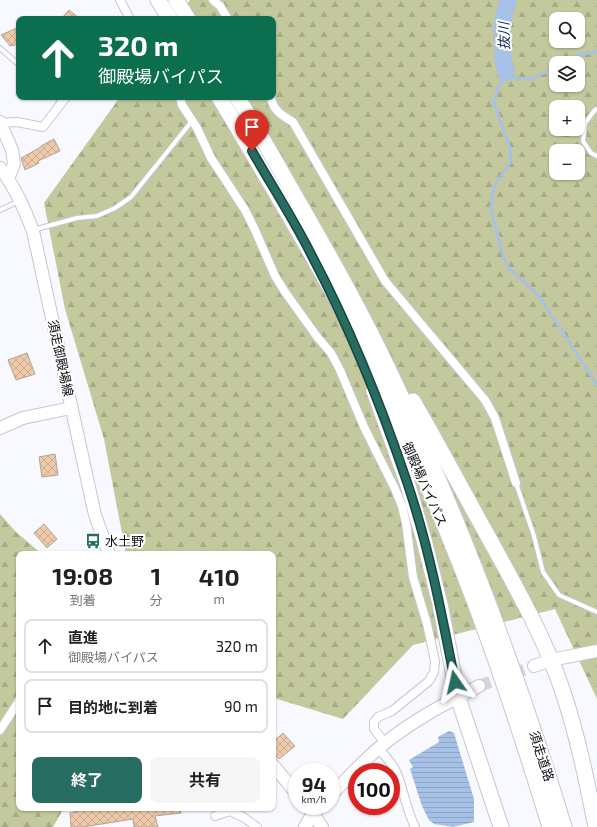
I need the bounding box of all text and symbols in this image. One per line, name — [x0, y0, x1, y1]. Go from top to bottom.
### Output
map controls — [549, 12, 585, 180]
button: search — [549, 12, 585, 48]
water label: 抜川 — [495, 20, 512, 50]
text: 320 m — [98, 28, 179, 62]
icon: ahead — [32, 32, 84, 84]
button: layers — [549, 56, 585, 92]
text: 御殿場バイパス — [98, 65, 224, 87]
button: + — [549, 100, 585, 136]
pin — [235, 110, 269, 151]
icon: arrive — [241, 116, 263, 138]
button: − — [549, 144, 585, 180]
street label: 須走御殿場線 — [45, 318, 77, 398]
street label: 御殿場バイパス — [399, 439, 451, 529]
bus stop icon: 水土野 — [84, 532, 102, 550]
place label: 水土野 — [105, 533, 144, 549]
text: 19:08 — [52, 561, 113, 590]
text: 1 — [151, 561, 161, 590]
text: 410 — [199, 562, 240, 591]
text: m — [214, 591, 225, 607]
text: 到着 — [70, 592, 96, 608]
text: 分 — [149, 592, 163, 608]
text: 直進 — [68, 628, 98, 646]
icon: ahead — [34, 635, 56, 657]
text: 320 m — [216, 637, 258, 655]
text: 御殿場バイパス — [68, 649, 159, 665]
position arrow — [434, 661, 476, 703]
icon: arrive — [34, 695, 56, 717]
text: 90 m — [224, 697, 258, 715]
text: 目的地に到着 — [68, 698, 158, 716]
street label: 須走道路 — [526, 729, 558, 783]
button: 終了 — [32, 757, 142, 803]
button: 共有 — [150, 757, 260, 803]
speed limit sign: 100 — [348, 763, 400, 815]
text: 94 — [302, 772, 326, 796]
text: km/h — [302, 793, 326, 805]

